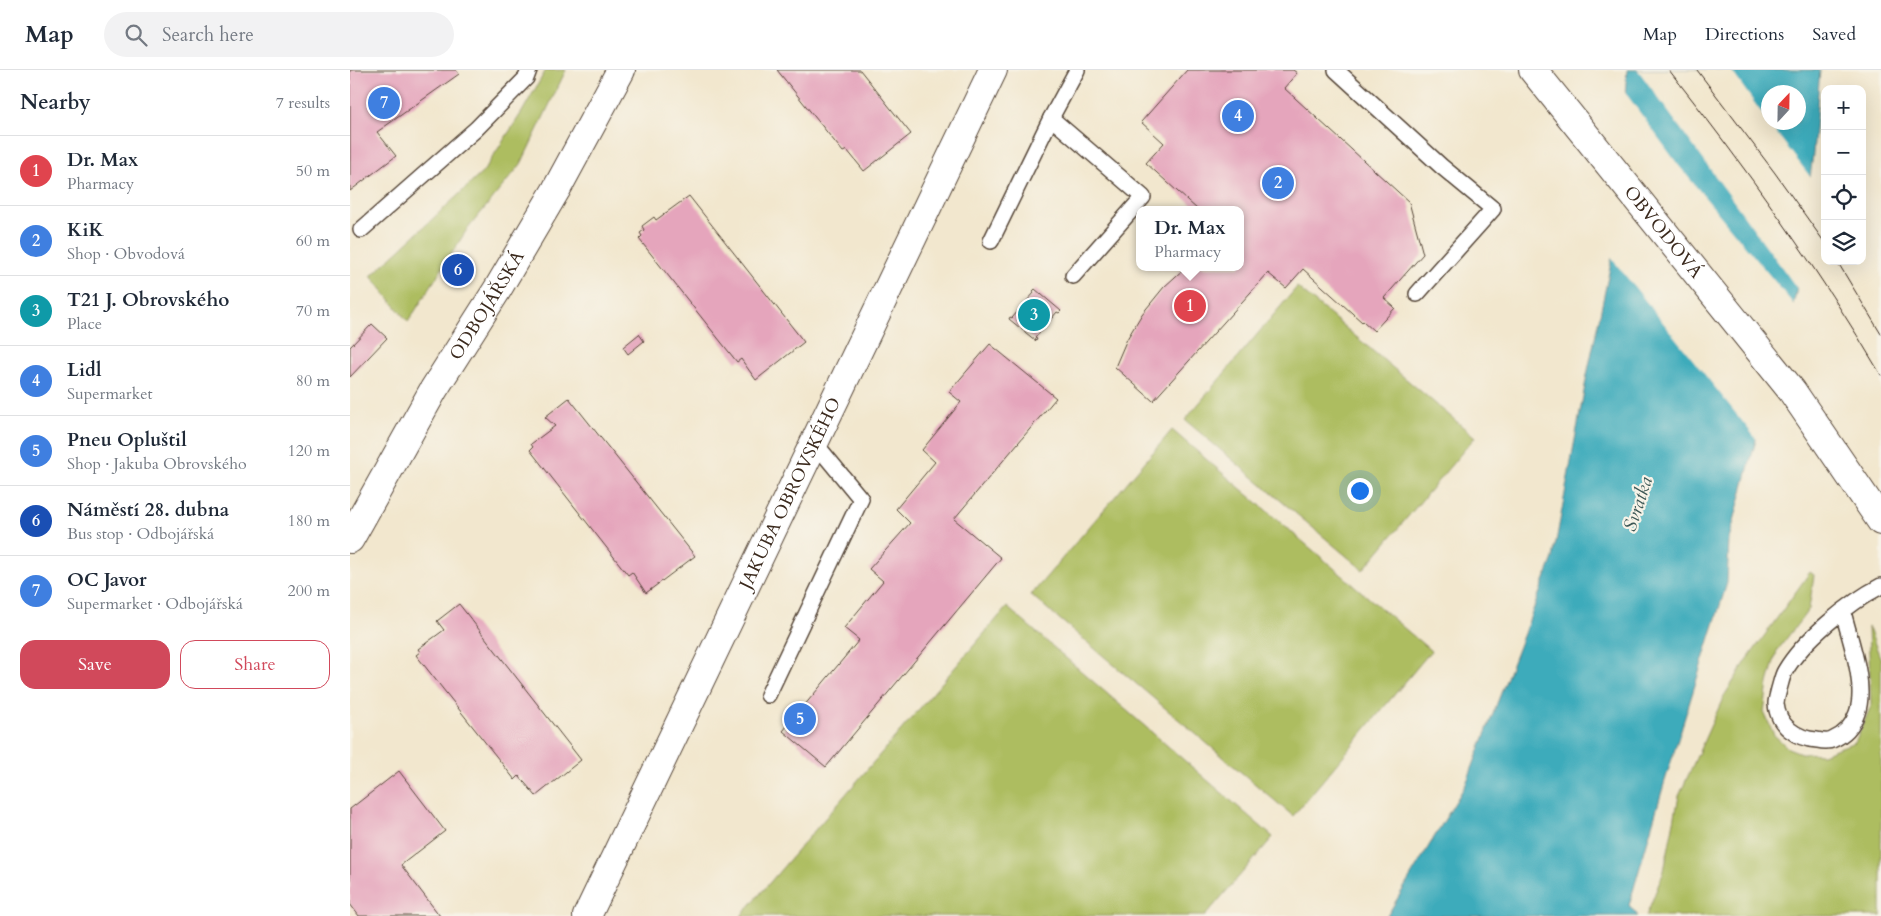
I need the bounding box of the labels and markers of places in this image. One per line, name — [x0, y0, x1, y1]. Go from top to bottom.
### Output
pin: 7 — [368, 84, 400, 122]
pin: 4 — [1222, 97, 1254, 135]
pin: 2 — [1262, 164, 1294, 202]
pin: 6 — [442, 251, 474, 289]
pin: 1 — [1174, 287, 1206, 325]
pin: 3 — [1018, 296, 1050, 334]
pin: 5 — [784, 700, 816, 738]

